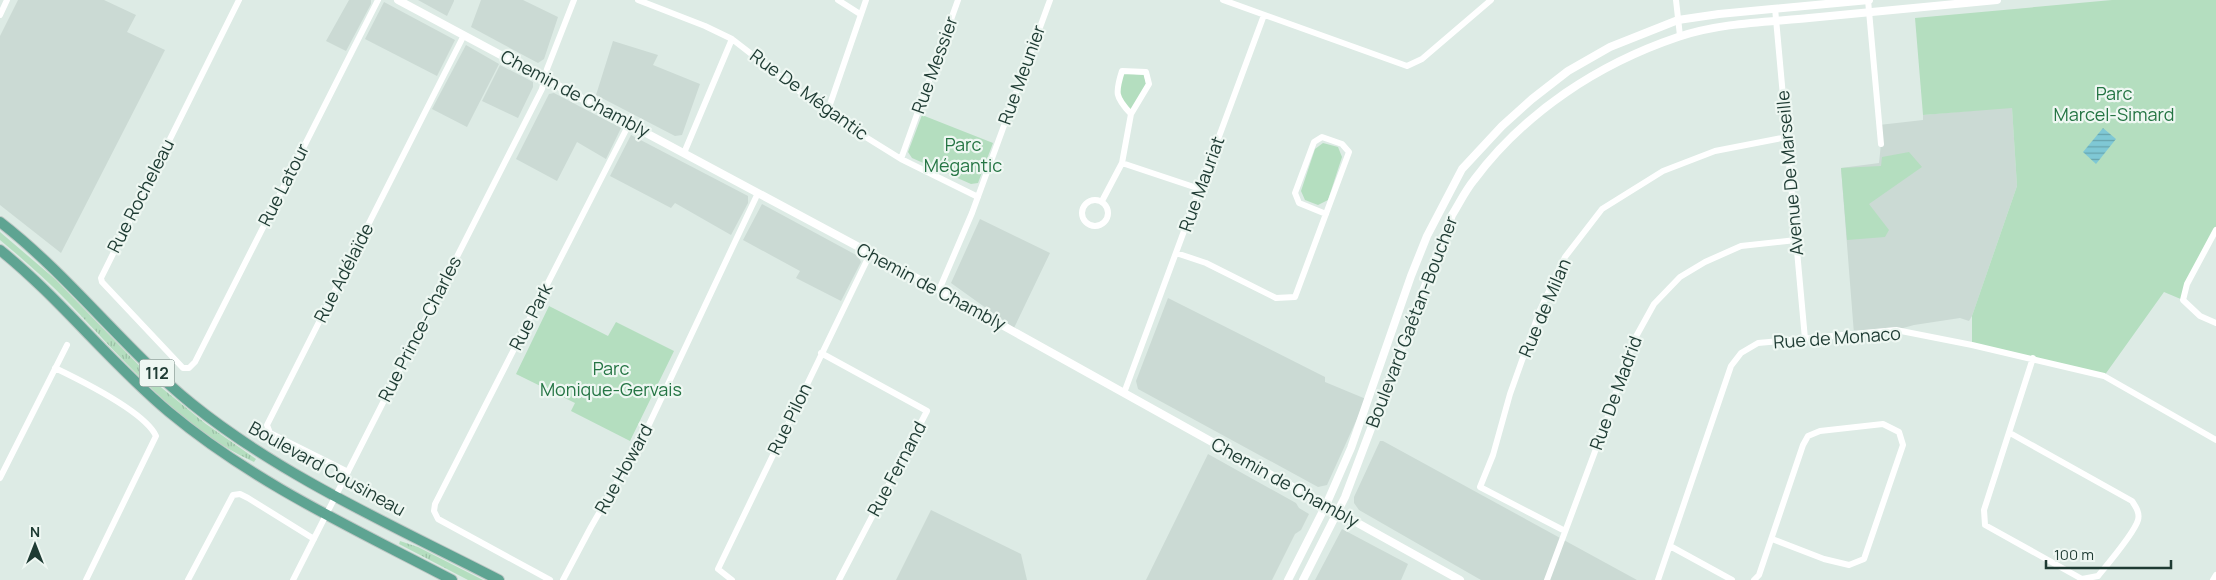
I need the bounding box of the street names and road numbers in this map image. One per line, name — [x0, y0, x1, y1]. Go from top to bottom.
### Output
street label: Rue Messier — [905, 12, 963, 117]
street label: Rue Meunier — [992, 21, 1050, 128]
street label: Rue De Mégantic — [746, 43, 874, 145]
street label: Chemin de Chambly — [497, 44, 655, 143]
street label: Avenue De Marseille — [1770, 89, 1808, 257]
street label: Rue Mauriat — [1173, 133, 1229, 235]
street label: Rue Rocheleau — [101, 135, 179, 256]
street label: Rue Latour — [252, 139, 314, 230]
street label: Boulevard Gaétan-Boucher — [1360, 212, 1463, 431]
street label: Rue Adélaïde — [308, 219, 378, 326]
street label: Chemin de Chambly — [853, 237, 1011, 336]
street label: Rue Prince-Charles — [372, 252, 466, 405]
street label: Rue de Milan — [1512, 255, 1576, 361]
street label: Rue Park — [503, 278, 558, 354]
street label: Rue de Monaco — [1772, 321, 1901, 353]
street label: Rue De Madrid — [1583, 332, 1647, 453]
road number: 112 — [140, 359, 174, 386]
street label: Rue Pilon — [761, 379, 817, 458]
street label: Boulevard Cousineau — [245, 415, 410, 521]
street label: Rue Fernand — [861, 417, 931, 520]
street label: Rue Howard — [589, 419, 658, 518]
street label: Chemin de Chambly — [1207, 431, 1364, 533]

